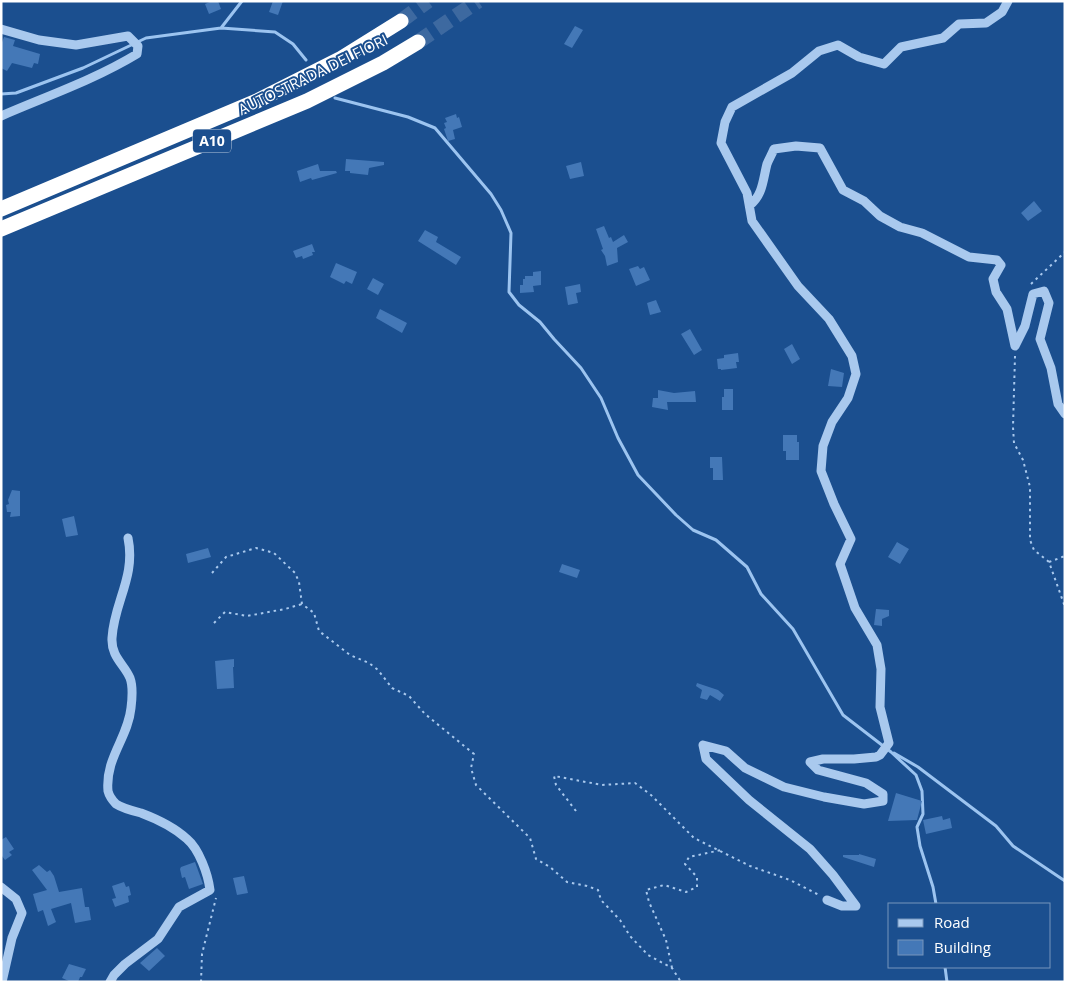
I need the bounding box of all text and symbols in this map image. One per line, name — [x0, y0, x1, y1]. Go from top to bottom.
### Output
street label: AUTOSTRADA DEI FIORI — [234, 29, 391, 119]
road number: A10 — [193, 130, 231, 152]
legend — [888, 903, 1051, 968]
text: Road — [934, 912, 970, 932]
text: Building — [934, 937, 991, 957]

